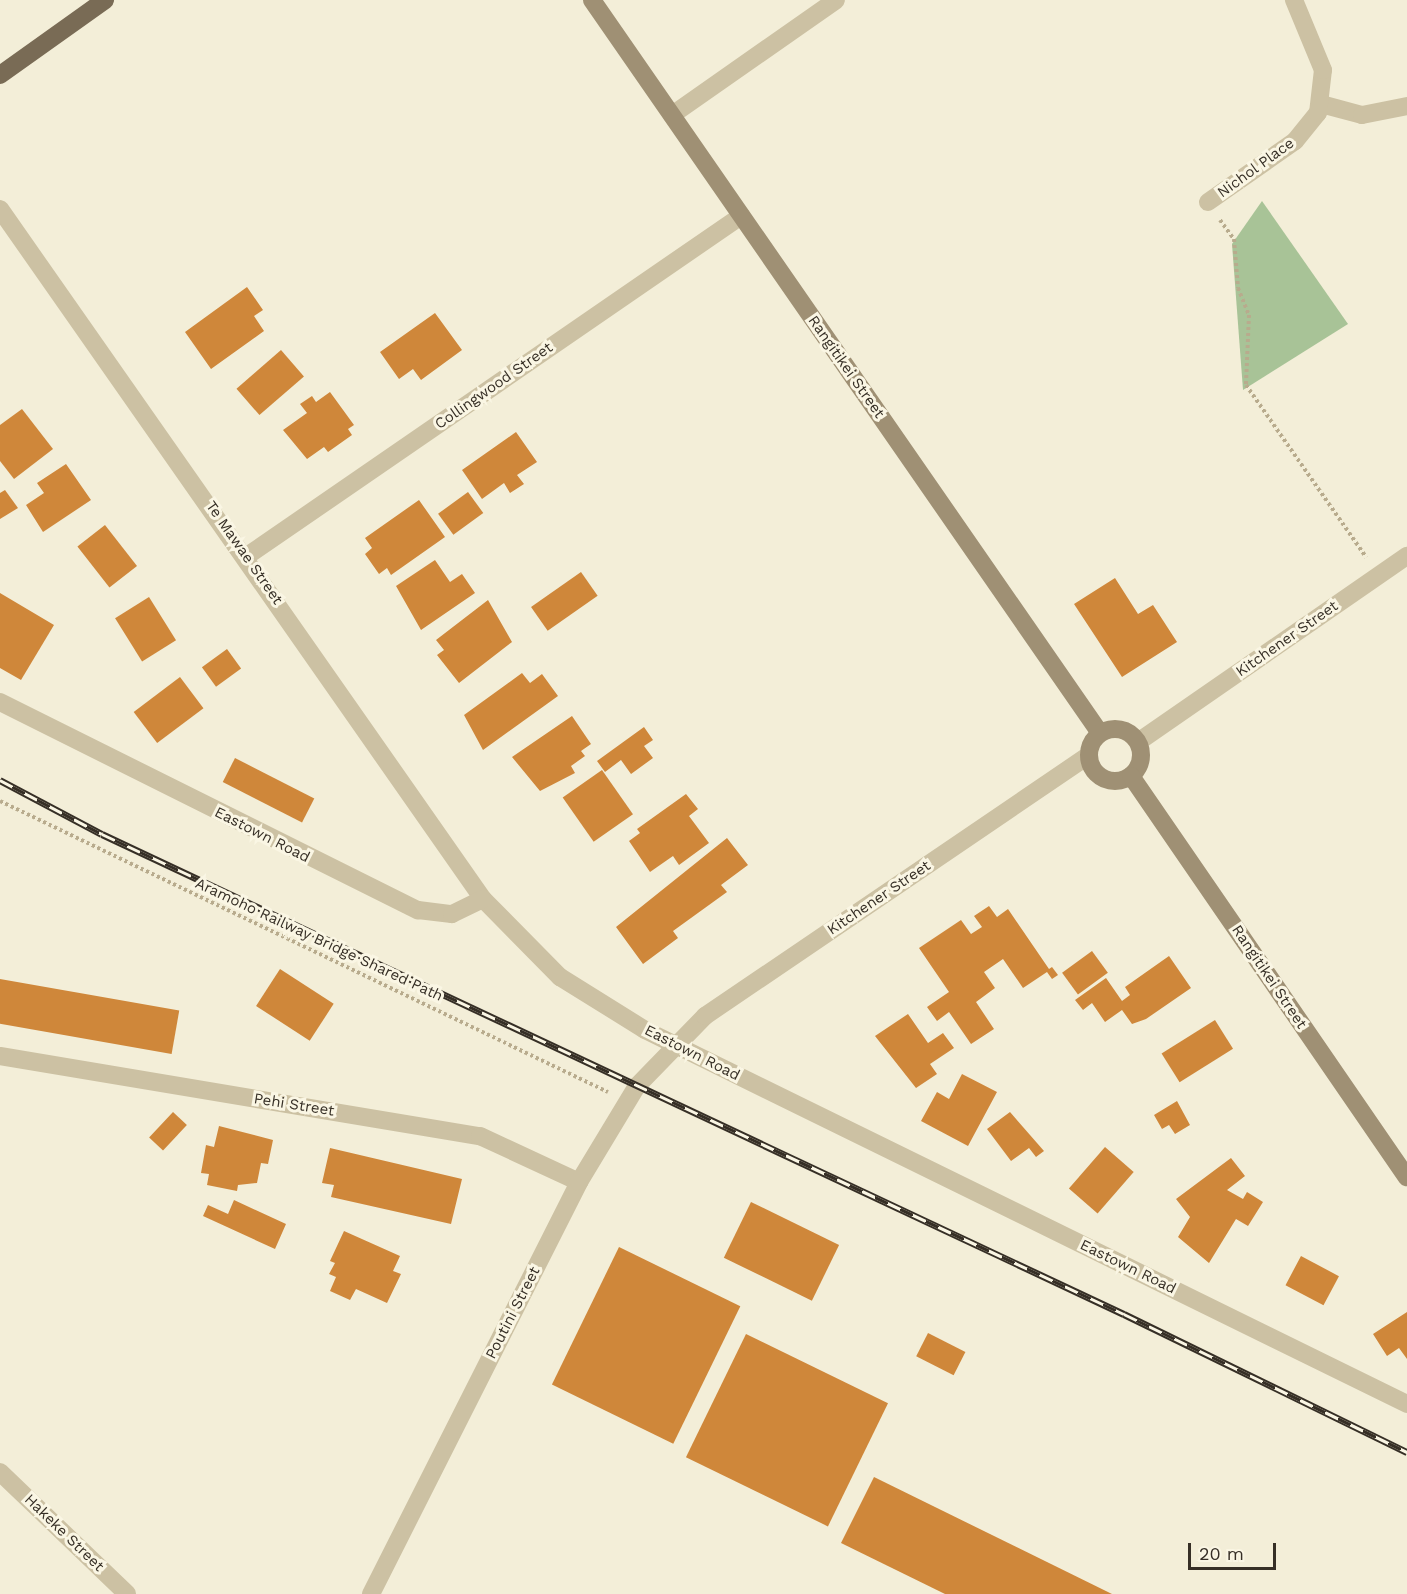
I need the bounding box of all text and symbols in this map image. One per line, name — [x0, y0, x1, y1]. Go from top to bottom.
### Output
street label: Nichol Place — [1214, 134, 1298, 202]
street label: Rangitikei Street — [804, 312, 888, 422]
street label: Collingwood Street — [432, 339, 556, 433]
street label: Te Mawae Street — [202, 498, 286, 608]
street label: Kitchener Street — [1232, 597, 1342, 681]
street label: Eastown Road — [211, 803, 313, 867]
street label: Kitchener Street — [824, 857, 934, 939]
street label: Aramoho Railway Bridge Shared Path — [192, 874, 446, 1006]
street label: Rangitikei Street — [1228, 922, 1310, 1032]
street label: Eastown Road — [641, 1021, 743, 1085]
street label: Pehi Street — [252, 1090, 336, 1120]
street label: Eastown Road — [1077, 1236, 1179, 1298]
street label: Poutini Street — [482, 1264, 544, 1362]
street label: Hakeke Street — [21, 1491, 107, 1575]
scale bar — [1191, 1531, 1280, 1569]
text: 20 m — [1199, 1543, 1244, 1564]

